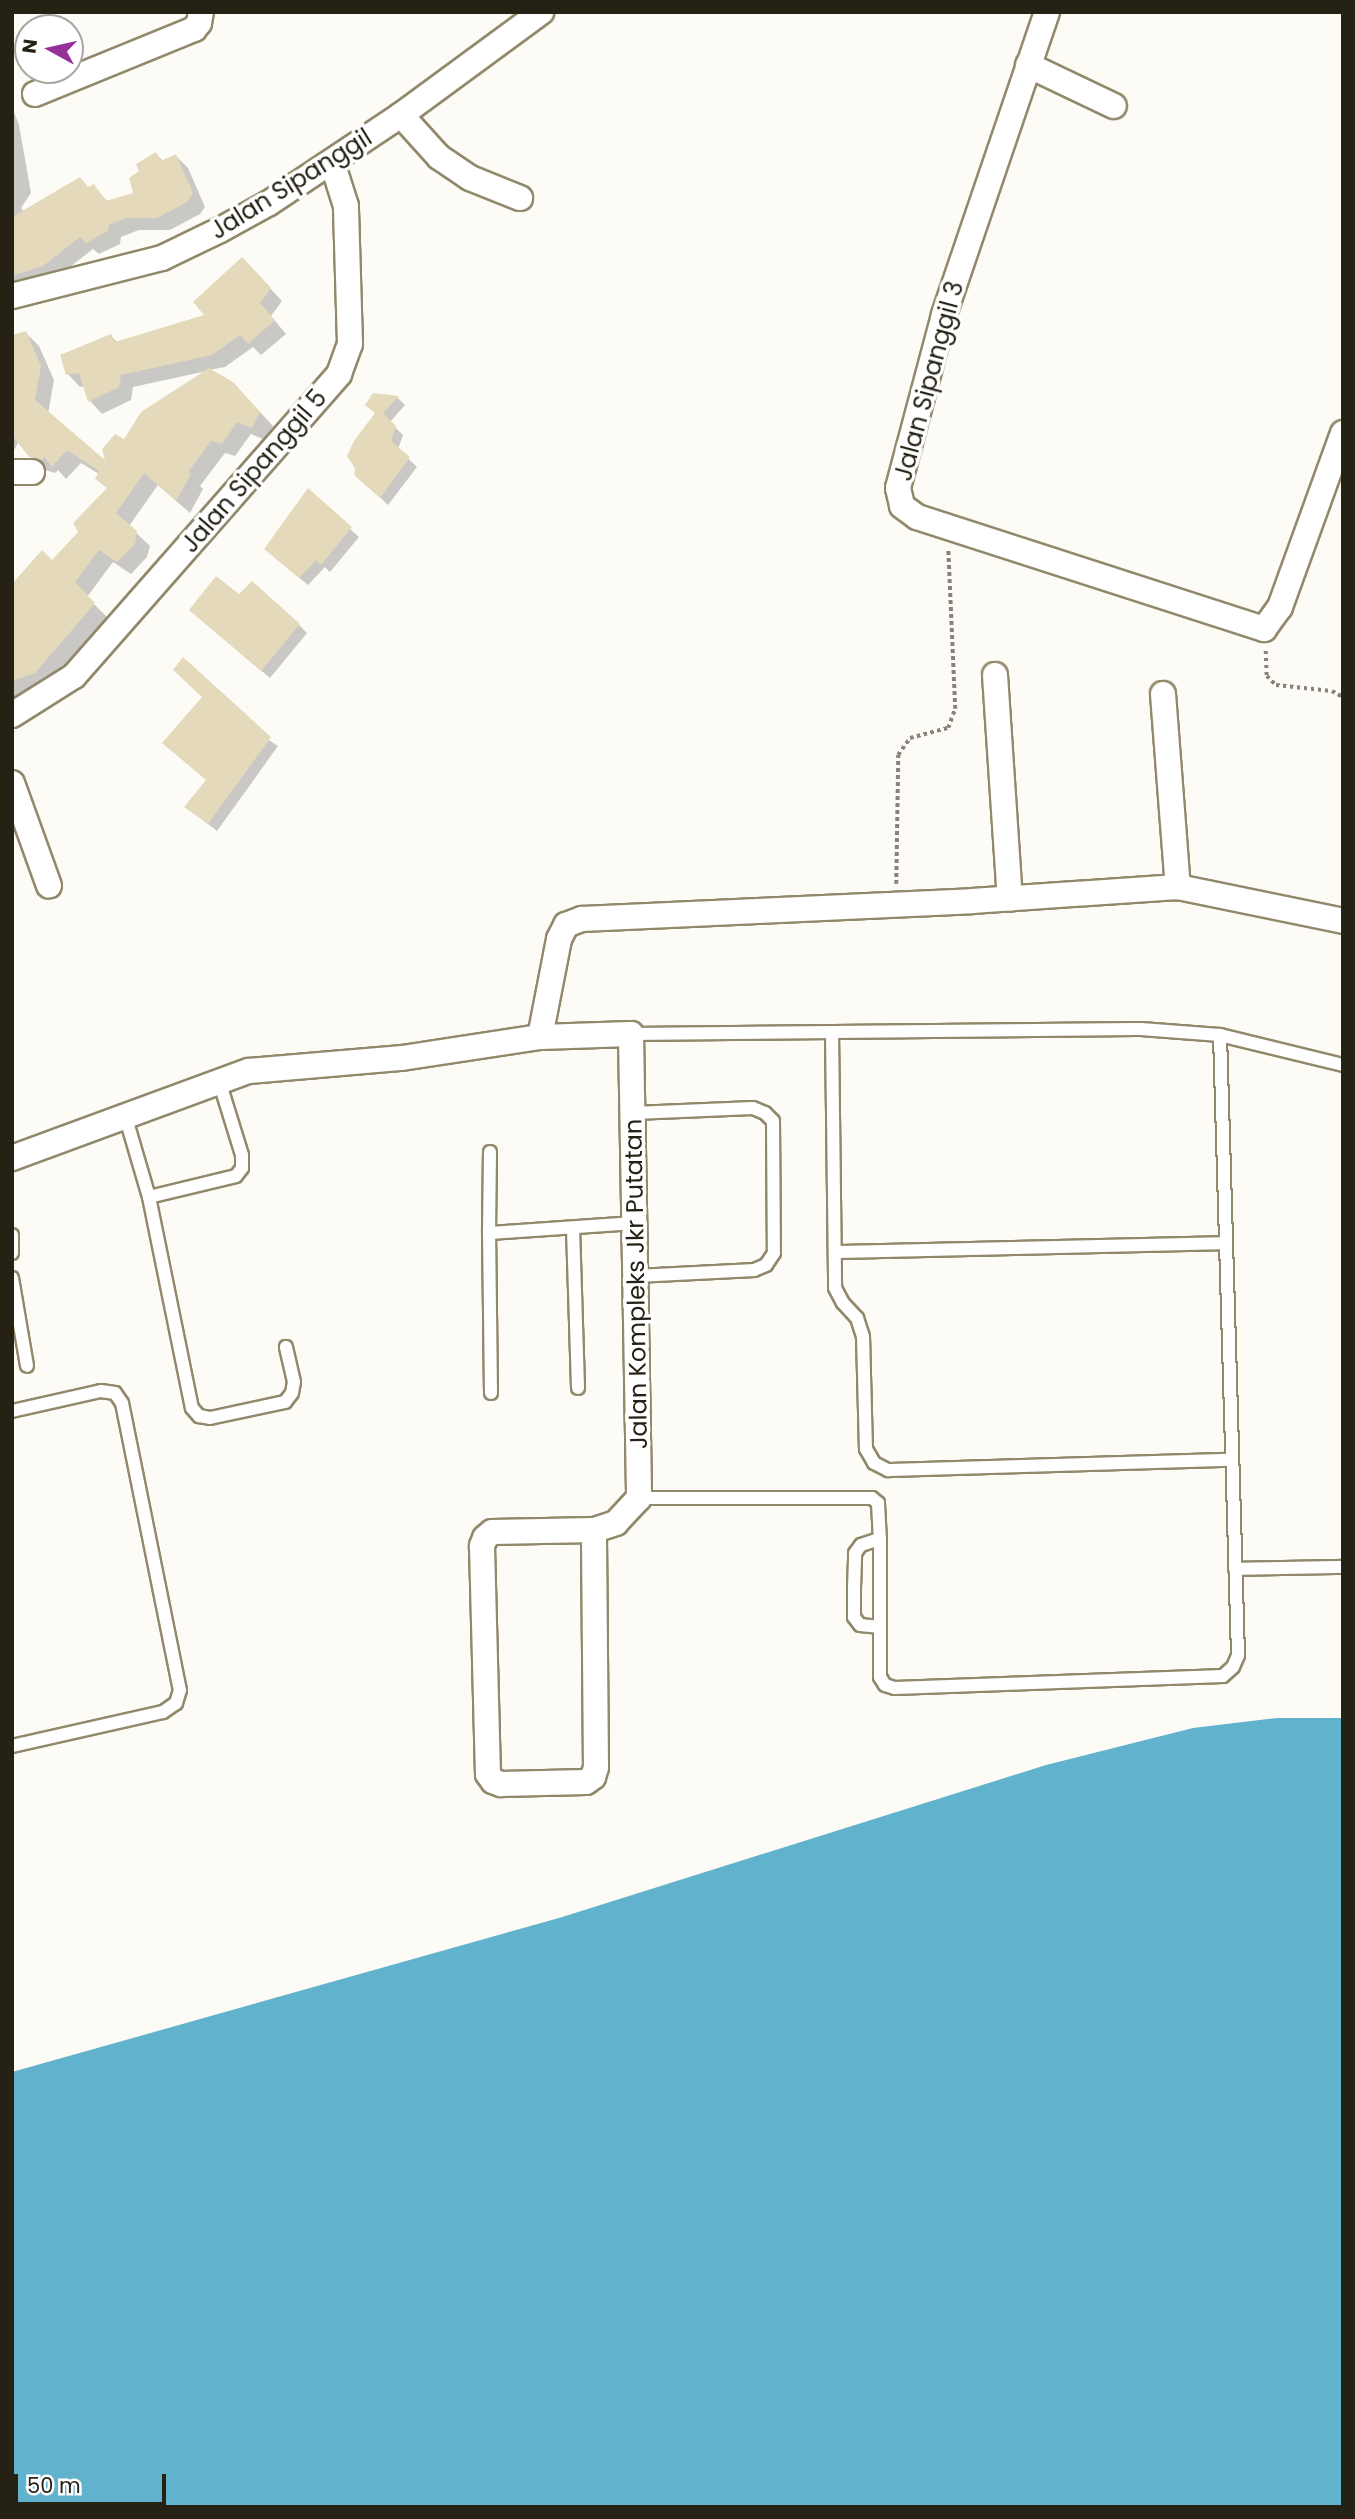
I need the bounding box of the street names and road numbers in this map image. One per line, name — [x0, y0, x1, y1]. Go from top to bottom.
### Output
street label: Jalan Sipanggil — [205, 123, 377, 245]
street label: Jalan Sipanggil 3 — [889, 278, 969, 484]
street label: Jalan Sipanggil 5 — [175, 384, 333, 558]
street label: Jalan Kompleks Jkr Putatan — [619, 1118, 653, 1450]

